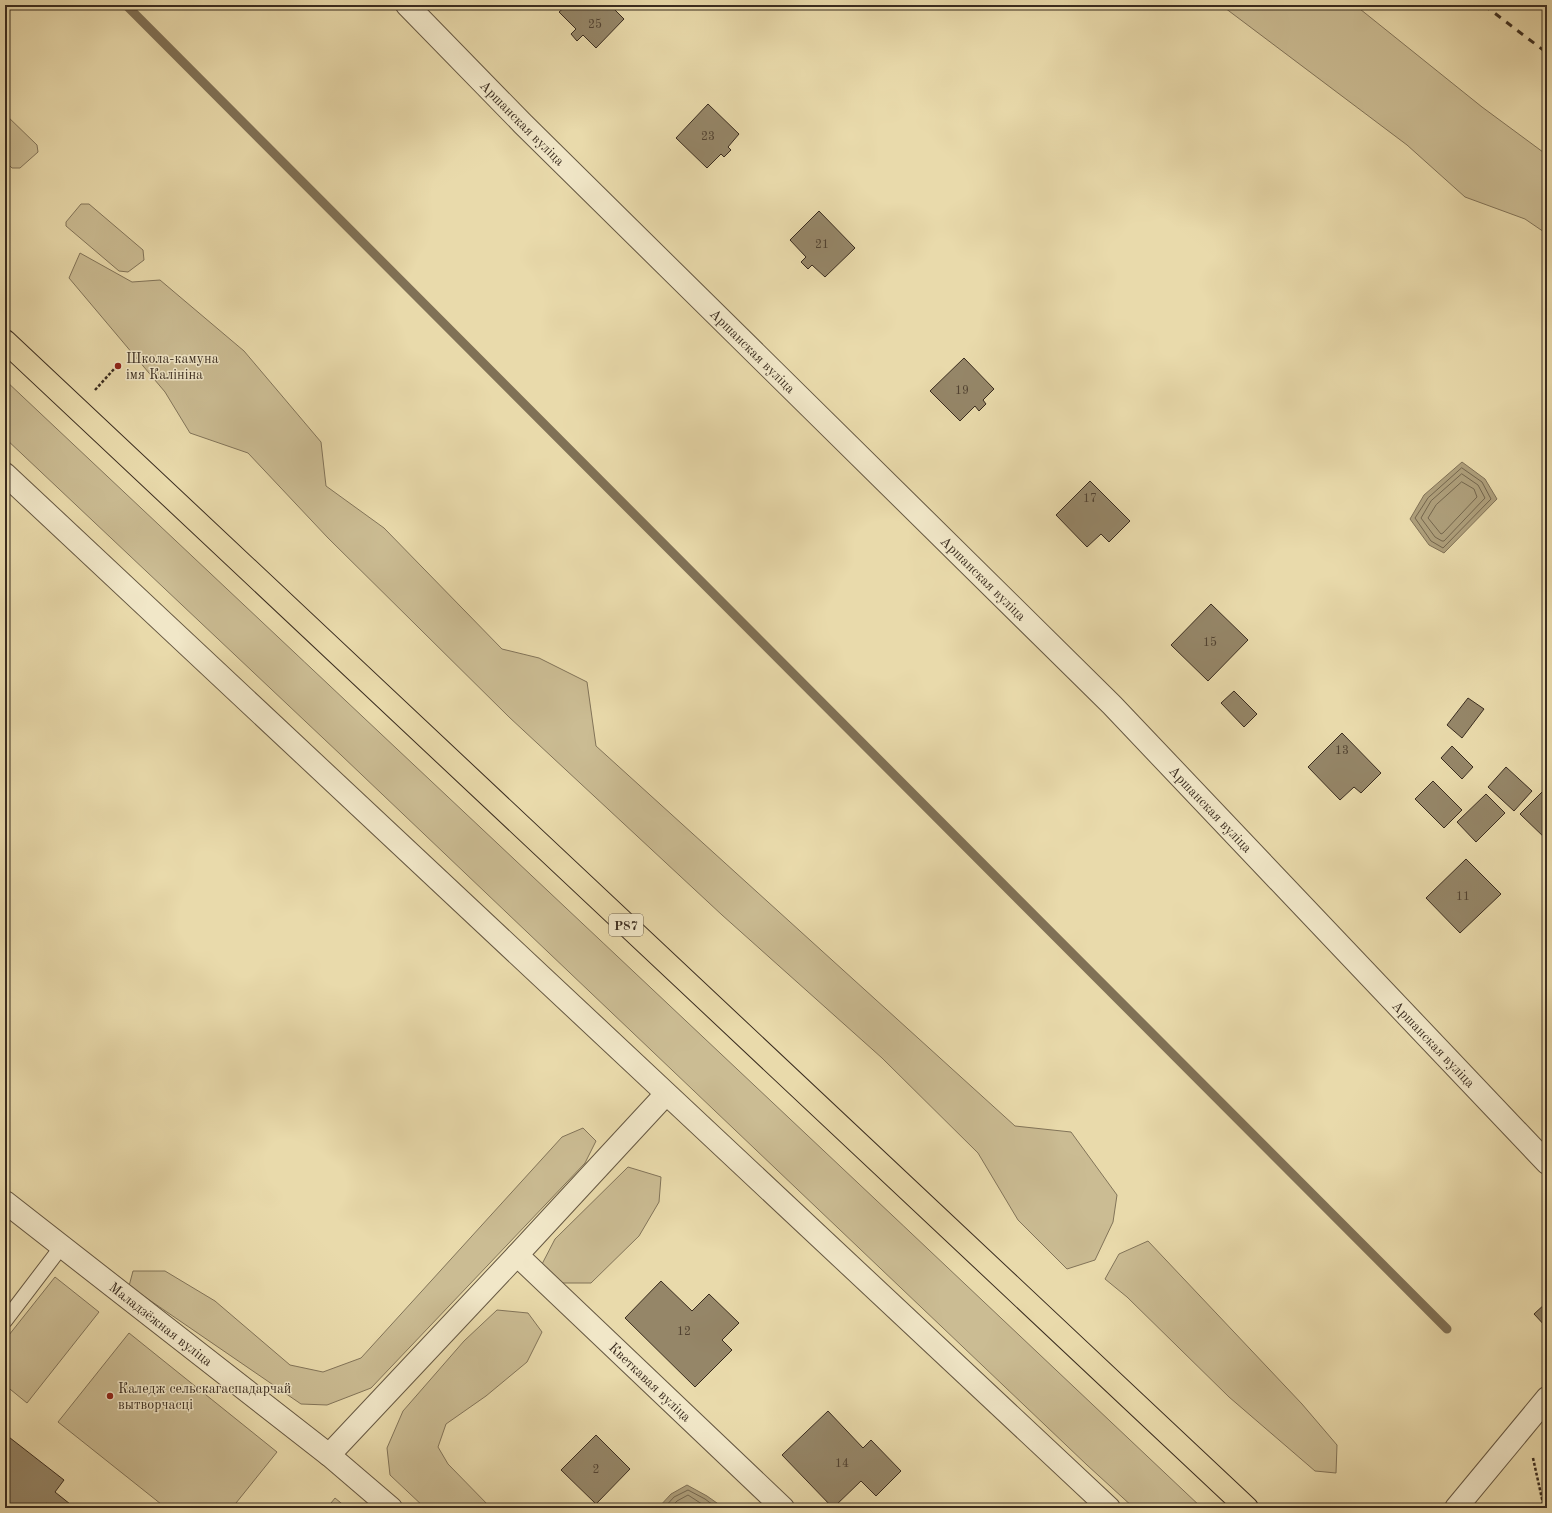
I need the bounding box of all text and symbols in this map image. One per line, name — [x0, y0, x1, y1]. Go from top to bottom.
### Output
house number: 25 — [588, 18, 602, 31]
street label: Аршанская вуліца — [477, 78, 567, 169]
house number: 23 — [701, 131, 715, 143]
house number: 21 — [815, 239, 829, 251]
street label: Аршанская вуліца — [707, 307, 797, 396]
place label: Школа-камуна імя Калініна — [126, 352, 219, 382]
marker: Школа-камуна імя Калініна — [113, 361, 123, 371]
house number: 19 — [955, 385, 969, 397]
house number: 17 — [1083, 493, 1097, 505]
street label: Аршанская вуліца — [938, 534, 1028, 624]
house number: 15 — [1203, 636, 1217, 649]
house number: 13 — [1335, 745, 1349, 757]
street label: Аршанская вуліца — [1166, 764, 1254, 856]
house number: 11 — [1456, 891, 1470, 903]
road number: Р87 — [609, 914, 643, 936]
street label: Аршанская вуліца — [1389, 999, 1477, 1091]
street label: Маладзёжная вуліца — [106, 1280, 215, 1369]
house number: 12 — [677, 1326, 691, 1338]
street label: Кветкавая вуліца — [606, 1340, 694, 1425]
place label: Каледж сельскагаспадарчай вытворчасці — [118, 1382, 291, 1412]
marker: Каледж сельскагаспадарчай вытворчасці — [105, 1391, 115, 1401]
house number: 14 — [835, 1458, 849, 1470]
house number: 2 — [593, 1464, 599, 1476]

